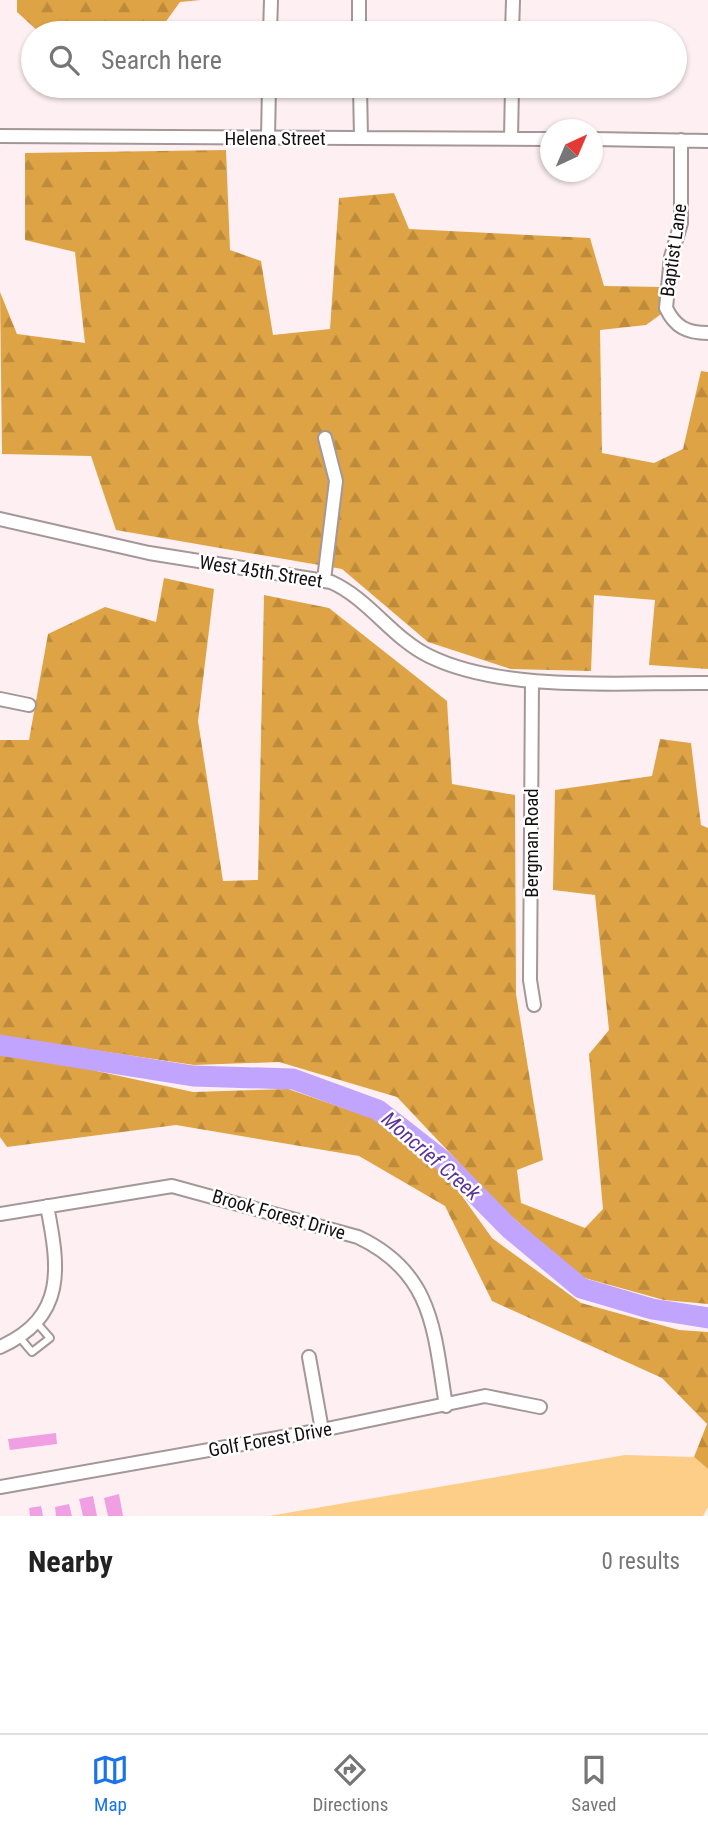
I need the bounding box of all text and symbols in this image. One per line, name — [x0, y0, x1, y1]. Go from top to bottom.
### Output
search box — [21, 21, 687, 98]
icon: search — [45, 41, 83, 79]
text: Search here — [101, 45, 222, 75]
north arrow — [540, 119, 603, 182]
street label: Helena Street — [224, 127, 326, 150]
street label: Baptist Lane — [656, 202, 691, 298]
street label: West 45th Street — [198, 550, 324, 593]
street label: Bergman Road — [520, 788, 543, 898]
water label: Moncrief Creek — [377, 1107, 486, 1206]
street label: Brook Forest Drive — [210, 1184, 348, 1245]
street label: Golf Forest Drive — [207, 1417, 334, 1462]
text: Nearby — [28, 1544, 113, 1579]
text: 0 results — [602, 1548, 680, 1575]
tab: Map — [91, 1751, 129, 1816]
tab: Directions — [312, 1751, 388, 1816]
tab: Saved — [571, 1751, 617, 1816]

